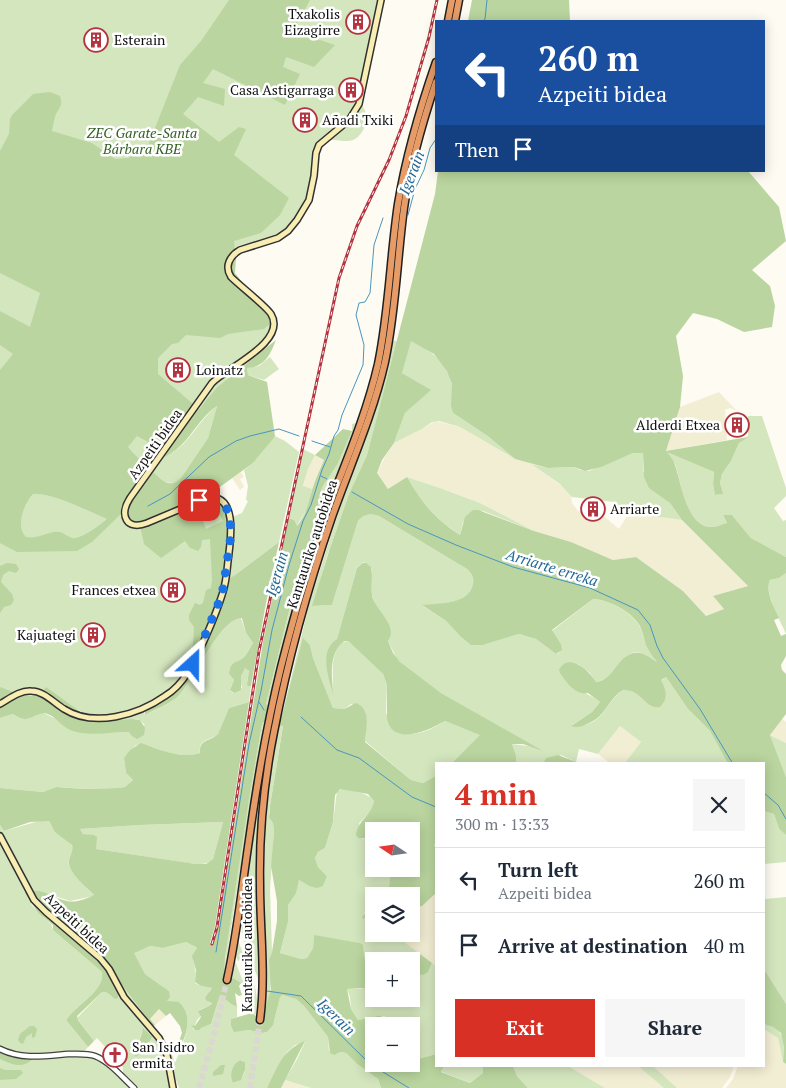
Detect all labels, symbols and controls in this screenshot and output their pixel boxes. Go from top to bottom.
place label: Txakolis Eizagirre [284,4,340,39]
building icon: Txakolis Eizagirre [345,9,371,35]
building icon: Esterain [83,27,109,53]
place label: Esterain [114,30,166,49]
text: 260 m [538,35,639,81]
icon: left [455,40,520,105]
building icon: Casa Astigarraga [338,77,364,103]
text: Azpeiti bidea [538,79,667,108]
place label: Casa Astigarraga [230,80,334,99]
building icon: Añadi Txiki [292,107,318,133]
place label: Añadi Txiki [322,110,394,129]
park label: ZEC Garate-Santa Bárbara KBE [87,123,197,158]
icon: arrive [509,135,537,163]
text: Then [455,137,499,162]
water label: Igerain [393,148,429,198]
building icon: Loinatz [165,357,191,383]
place label: Loinatz [196,360,243,379]
street label: Azpeiti bidea [123,405,186,483]
building icon: Alderdi Etxea [724,412,750,438]
place label: Alderdi Etxea [636,415,720,434]
street label: Kantauriko autobidea [282,477,341,611]
pin [178,479,220,521]
icon: arrive [185,486,213,514]
building icon: Arriarte [580,496,606,522]
place label: Arriarte [610,499,659,518]
water label: Arriarte erreka [503,543,601,591]
water label: Igerain [260,549,292,599]
building icon: Frances etxea [160,577,186,603]
place label: Frances etxea [71,580,156,599]
building icon: Kajuategi [80,622,106,648]
place label: Kajuategi [17,625,76,644]
position arrow [166,637,218,689]
text: 4 min [455,774,537,814]
button: close [693,779,745,831]
text: 300 m · 13:33 [455,813,549,835]
north arrow [365,822,420,878]
map controls [365,822,420,1072]
text: Turn left [498,857,579,882]
icon: left [455,866,483,894]
text: 260 m [694,868,745,893]
street label: Kantauriko autobidea [237,878,256,1012]
text: Azpeiti bidea [498,882,592,904]
button: layers [365,887,420,942]
street label: Azpeiti bidea [41,888,114,958]
icon: arrive [455,931,483,959]
text: Arrive at destination [498,933,687,958]
text: 40 m [704,933,745,958]
button: + [365,952,420,1007]
water label: Igerain [313,993,360,1039]
button: Exit [455,999,595,1057]
button: Share [605,999,745,1057]
button: − [365,1017,420,1072]
place label: San Isidro ermita [132,1037,195,1072]
church icon: San Isidro ermita [102,1042,128,1068]

